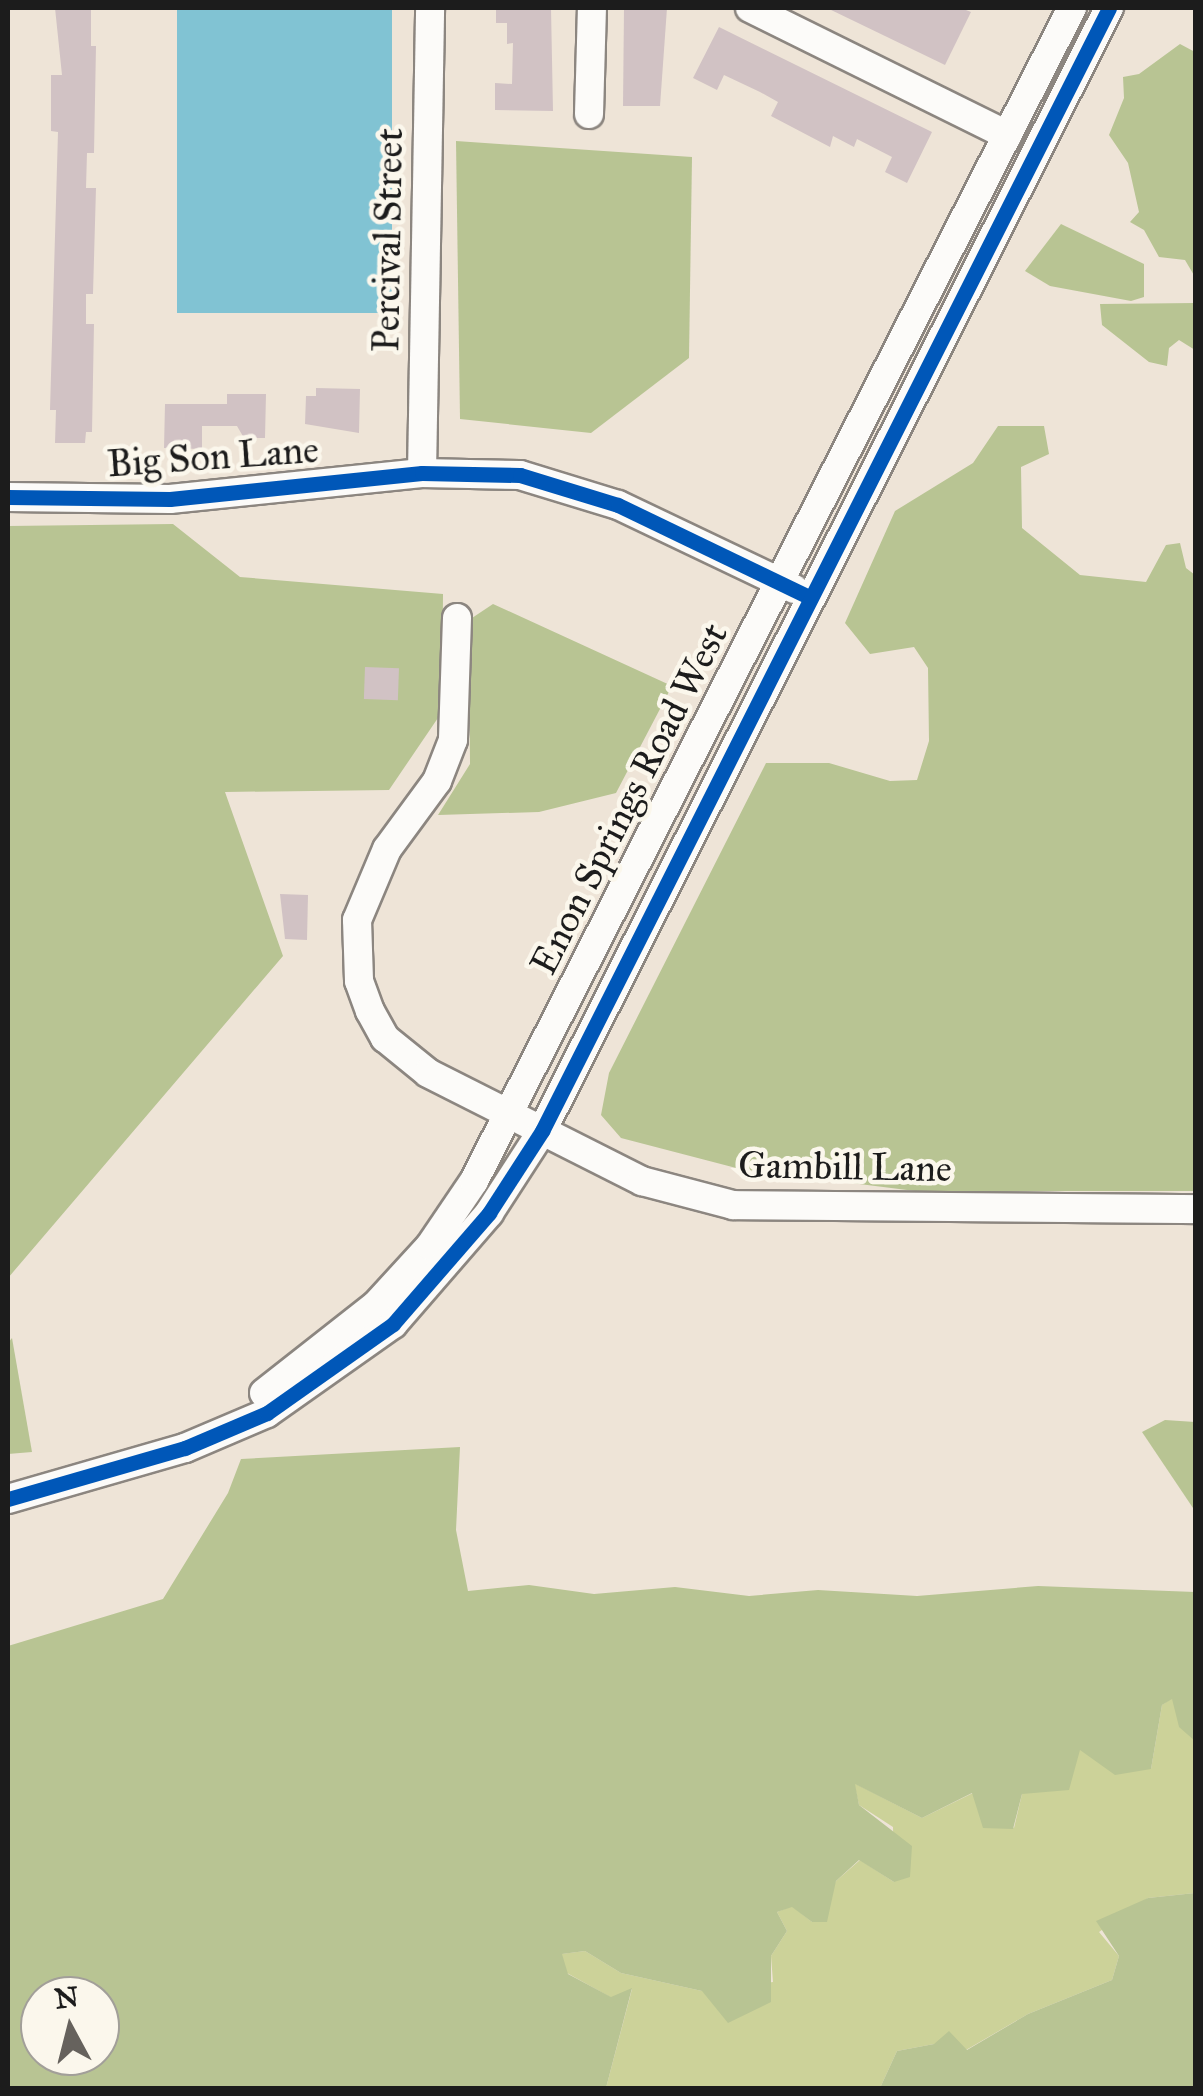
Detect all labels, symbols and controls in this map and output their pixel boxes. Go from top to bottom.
street label: Percival Street [363,128,413,352]
street label: Big Son Lane [106,427,320,487]
street label: Enon Springs Road West [520,616,738,982]
street label: Gambill Lane [738,1142,952,1192]
north arrow [20,1976,120,2076]
text: N [53,1979,80,2017]

